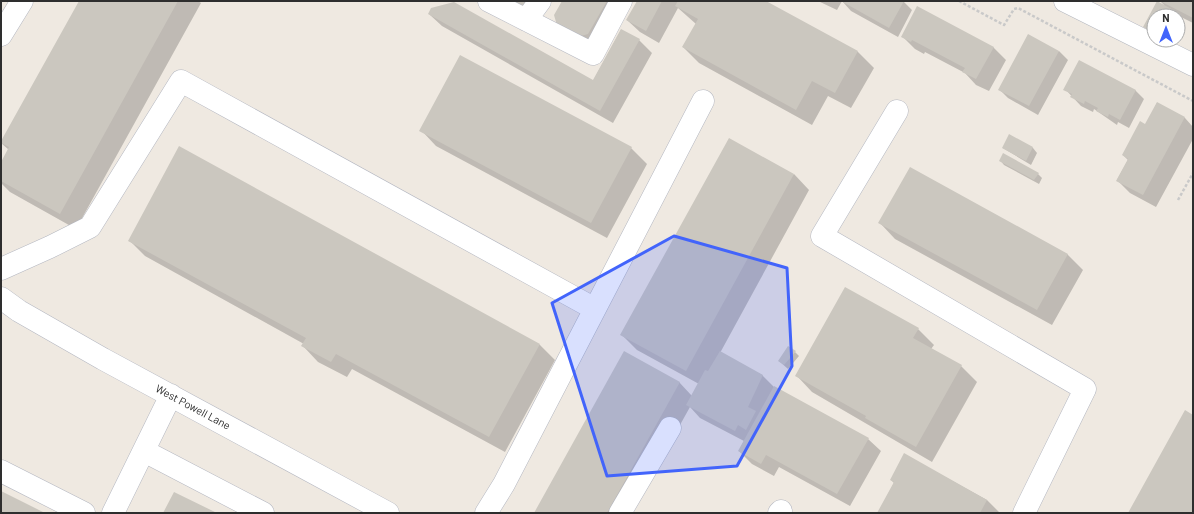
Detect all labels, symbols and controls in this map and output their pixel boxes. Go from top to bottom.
north arrow [1146,8,1186,48]
text: N [1162,11,1170,24]
street label: West Powell Lane [154,381,233,432]

